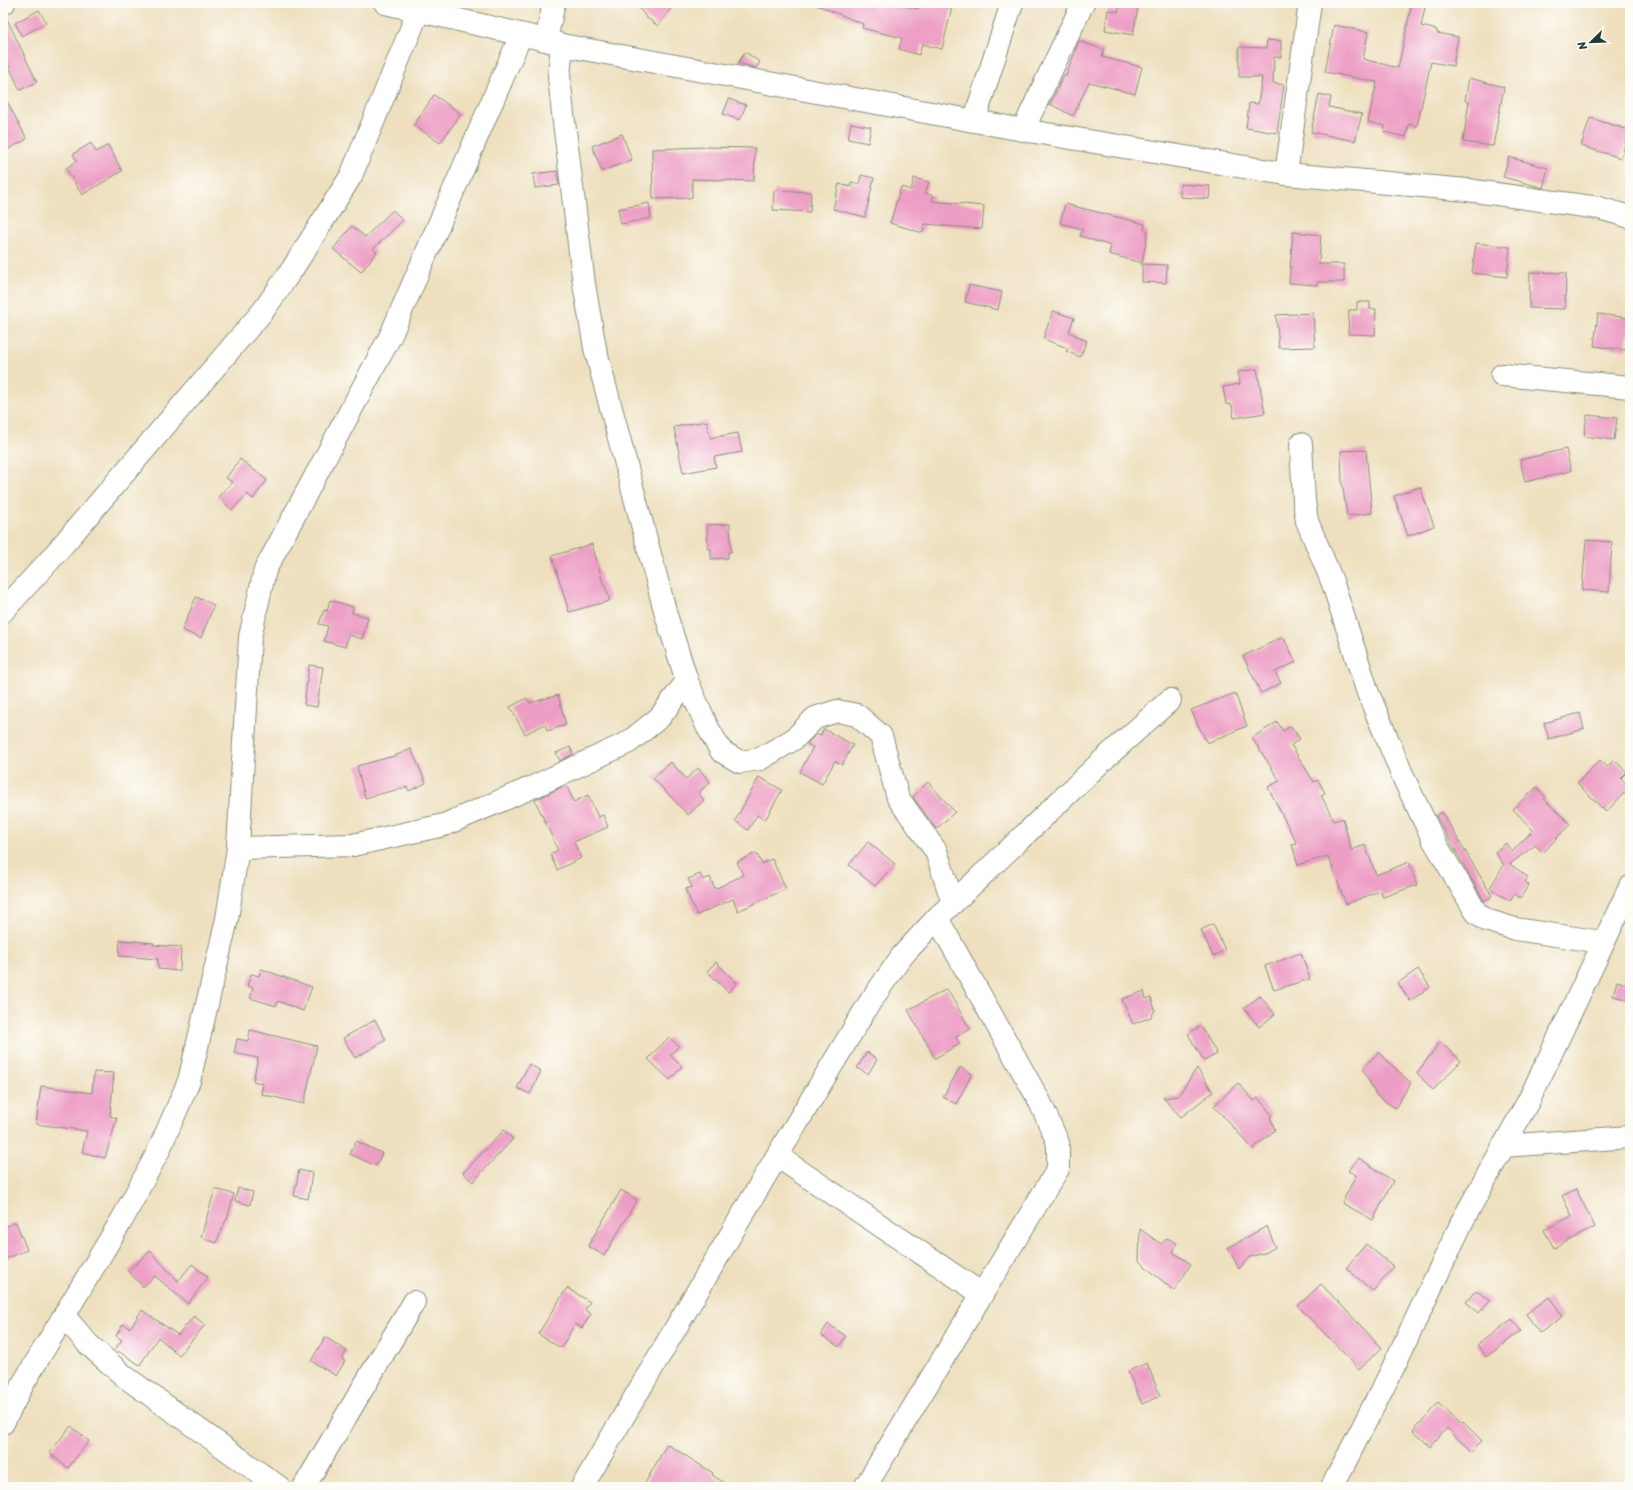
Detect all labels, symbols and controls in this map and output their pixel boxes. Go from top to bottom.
north arrow [1571,22,1611,62]
text: N [1572,38,1593,54]

